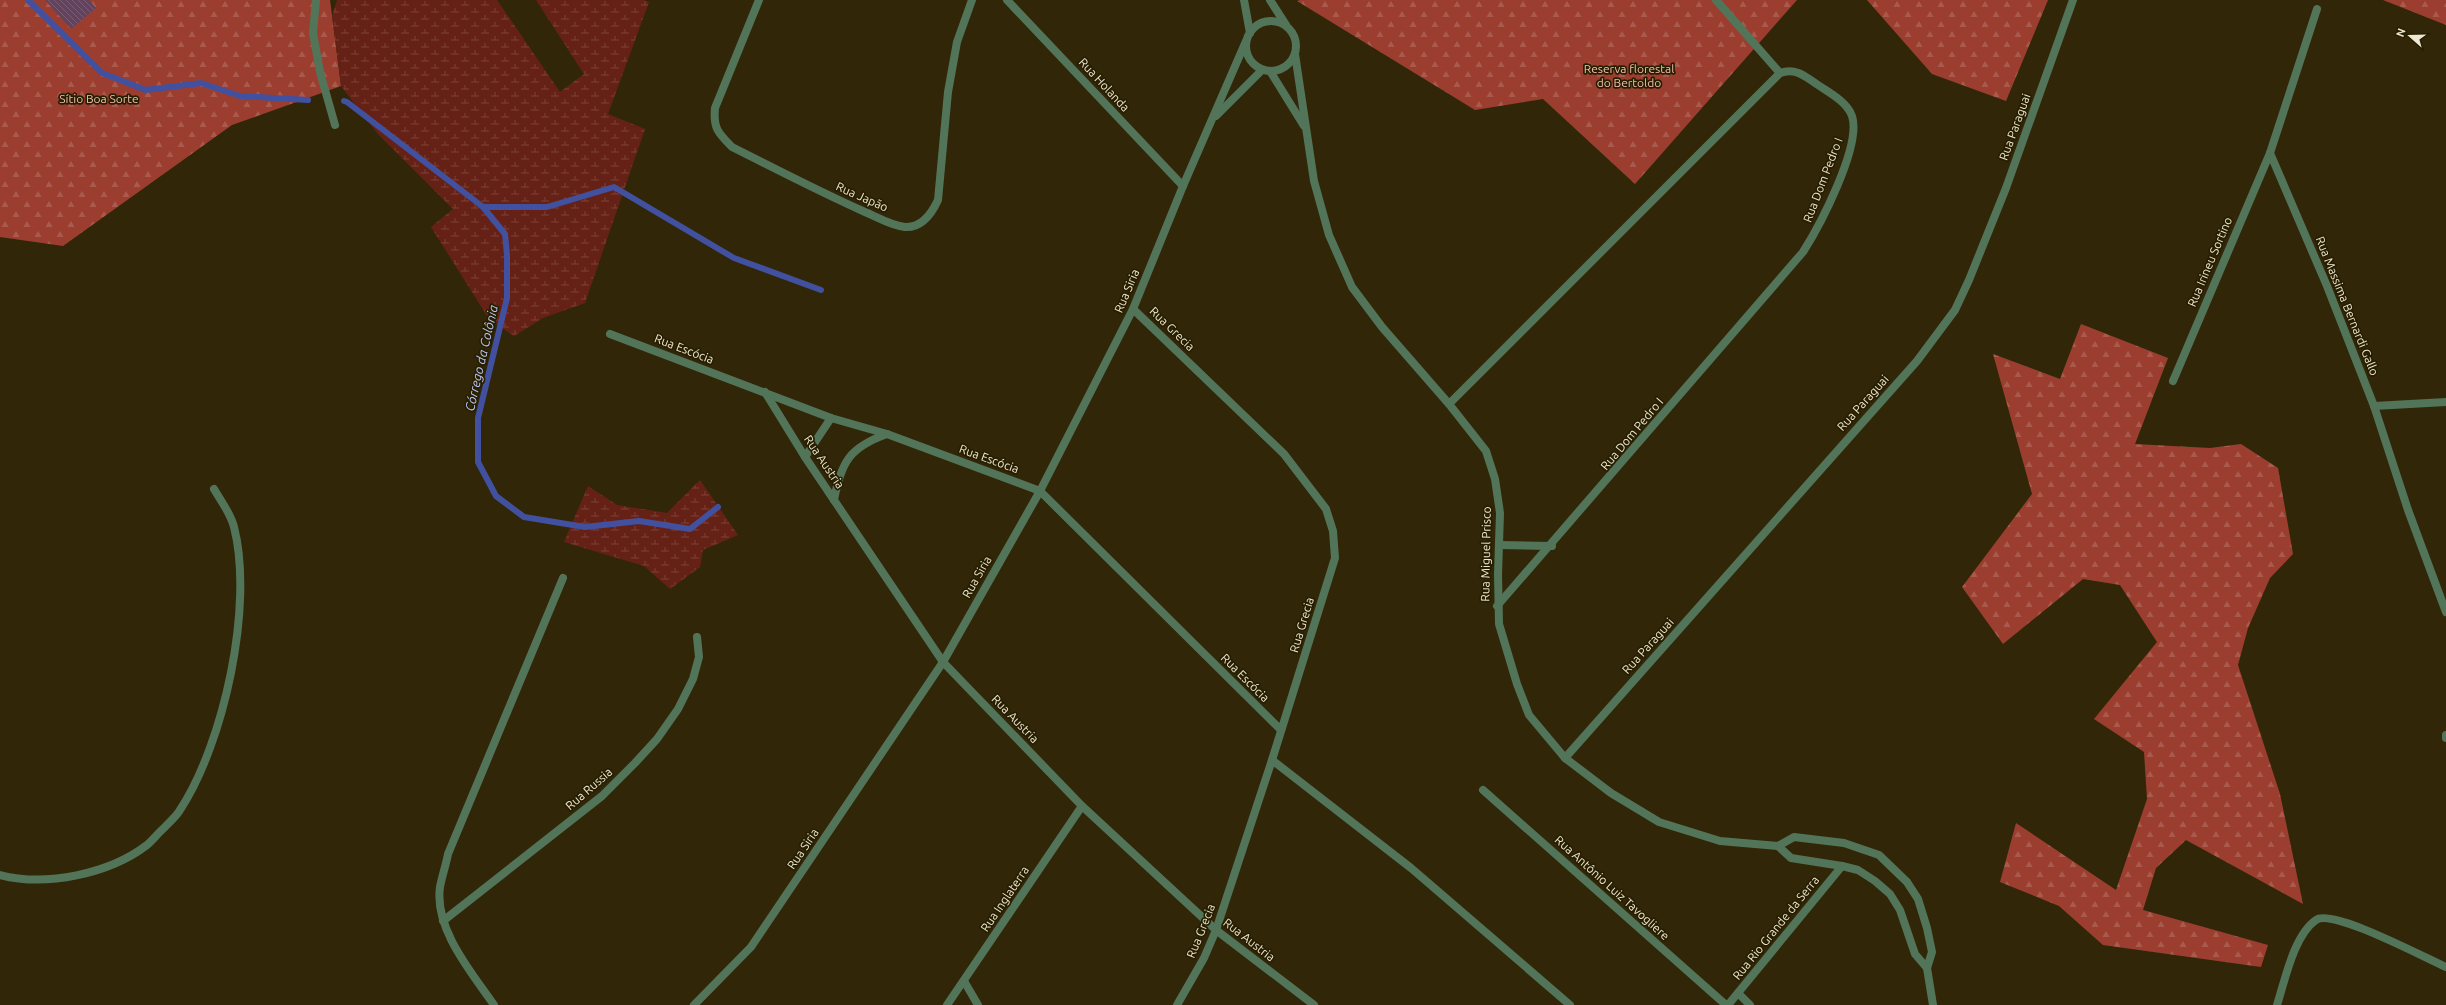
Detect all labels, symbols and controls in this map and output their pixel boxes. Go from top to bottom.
north arrow [2390,16,2430,56]
text: N [2394,27,2408,38]
street label: Rua Holanda [1076,55,1132,114]
park label: Reserva florestal do Bertoldo [1584,62,1674,89]
park label: Sítio Boa Sorte [59,92,139,105]
street label: Rua Paraguai [1996,92,2033,162]
street label: Rua Dom Pedro I [1800,136,1845,224]
street label: Rua Japão [834,179,890,214]
street label: Rua Irineu Sortino [2185,215,2234,309]
street label: Rua Massima Bernardi Gallo [2314,234,2381,377]
street label: Rua Siria [1112,267,1142,315]
water label: Córrego da Colônia [462,304,500,412]
street label: Rua Grecia [1147,304,1197,353]
street label: Rua Escócia [653,331,716,366]
street label: Rua Paraguai [1834,372,1891,433]
street label: Rua Dom Pedro I [1598,395,1665,472]
street label: Rua Austria [802,433,847,491]
street label: Rua Escócia [958,442,1021,475]
street label: Rua Miguel Prisco [1478,506,1493,602]
street label: Rua Siria [959,554,994,600]
street label: Rua Grecia [1287,596,1316,654]
street label: Rua Paraguai [1619,615,1676,676]
street label: Rua Escócia [1219,651,1272,704]
street label: Rua Austria [989,692,1041,745]
street label: Rua Russia [563,765,614,812]
street label: Rua Siria [784,826,821,871]
street label: Rua Antônio Luiz Tavogliere [1553,833,1672,942]
street label: Rua Inglaterra [978,864,1031,934]
street label: Rua Rio Grande da Serra [1730,873,1821,982]
street label: Rua Grecia [1184,902,1217,960]
street label: Rua Austria [1221,916,1278,964]

